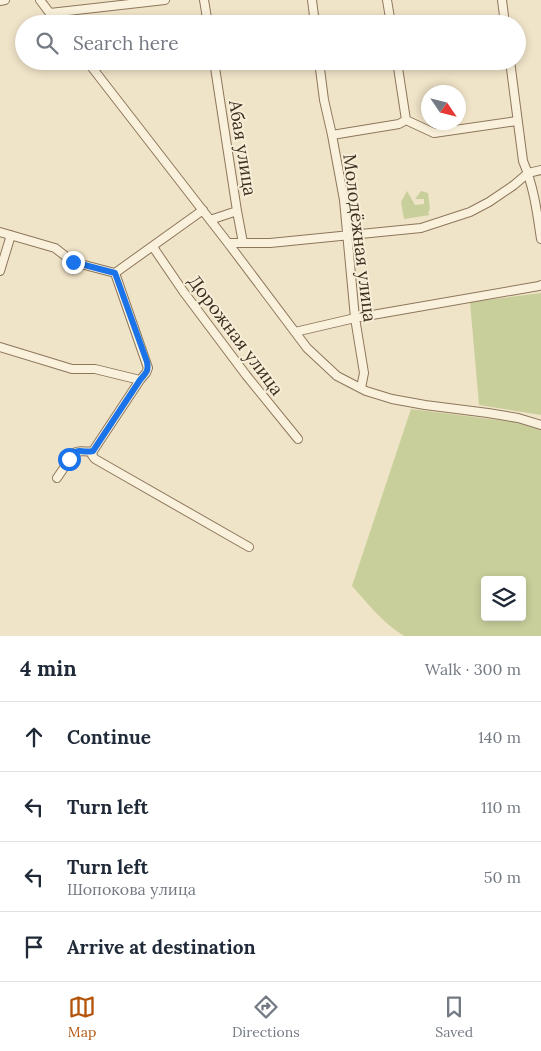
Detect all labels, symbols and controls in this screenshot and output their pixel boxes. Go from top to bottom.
search box [15,15,526,70]
icon: search [33,29,61,57]
text: Search here [73,31,179,55]
north arrow [421,85,466,130]
street label: Абая улица [224,97,262,198]
street label: Молодёжная улица [338,153,382,323]
route end [62,251,85,274]
street label: Дорожная улица [183,270,289,400]
route start [58,448,81,471]
map controls [481,576,526,621]
button: layers [481,576,526,621]
text: 4 min [20,655,77,682]
text: Walk · 300 m [425,659,521,679]
icon: ahead [20,723,48,751]
text: Continue [67,725,151,749]
text: 140 m [478,727,521,747]
icon: left [20,793,48,821]
text: Turn left [67,795,148,819]
text: 110 m [481,797,521,817]
text: Turn left [67,855,148,879]
icon: left [20,863,48,891]
text: 50 m [484,867,521,887]
text: Шопокова улица [67,879,196,899]
icon: arrive [20,933,48,961]
text: Arrive at destination [67,935,256,959]
tab: Map [68,993,96,1041]
tab: Directions [232,993,300,1041]
tab: Saved [435,993,473,1041]

